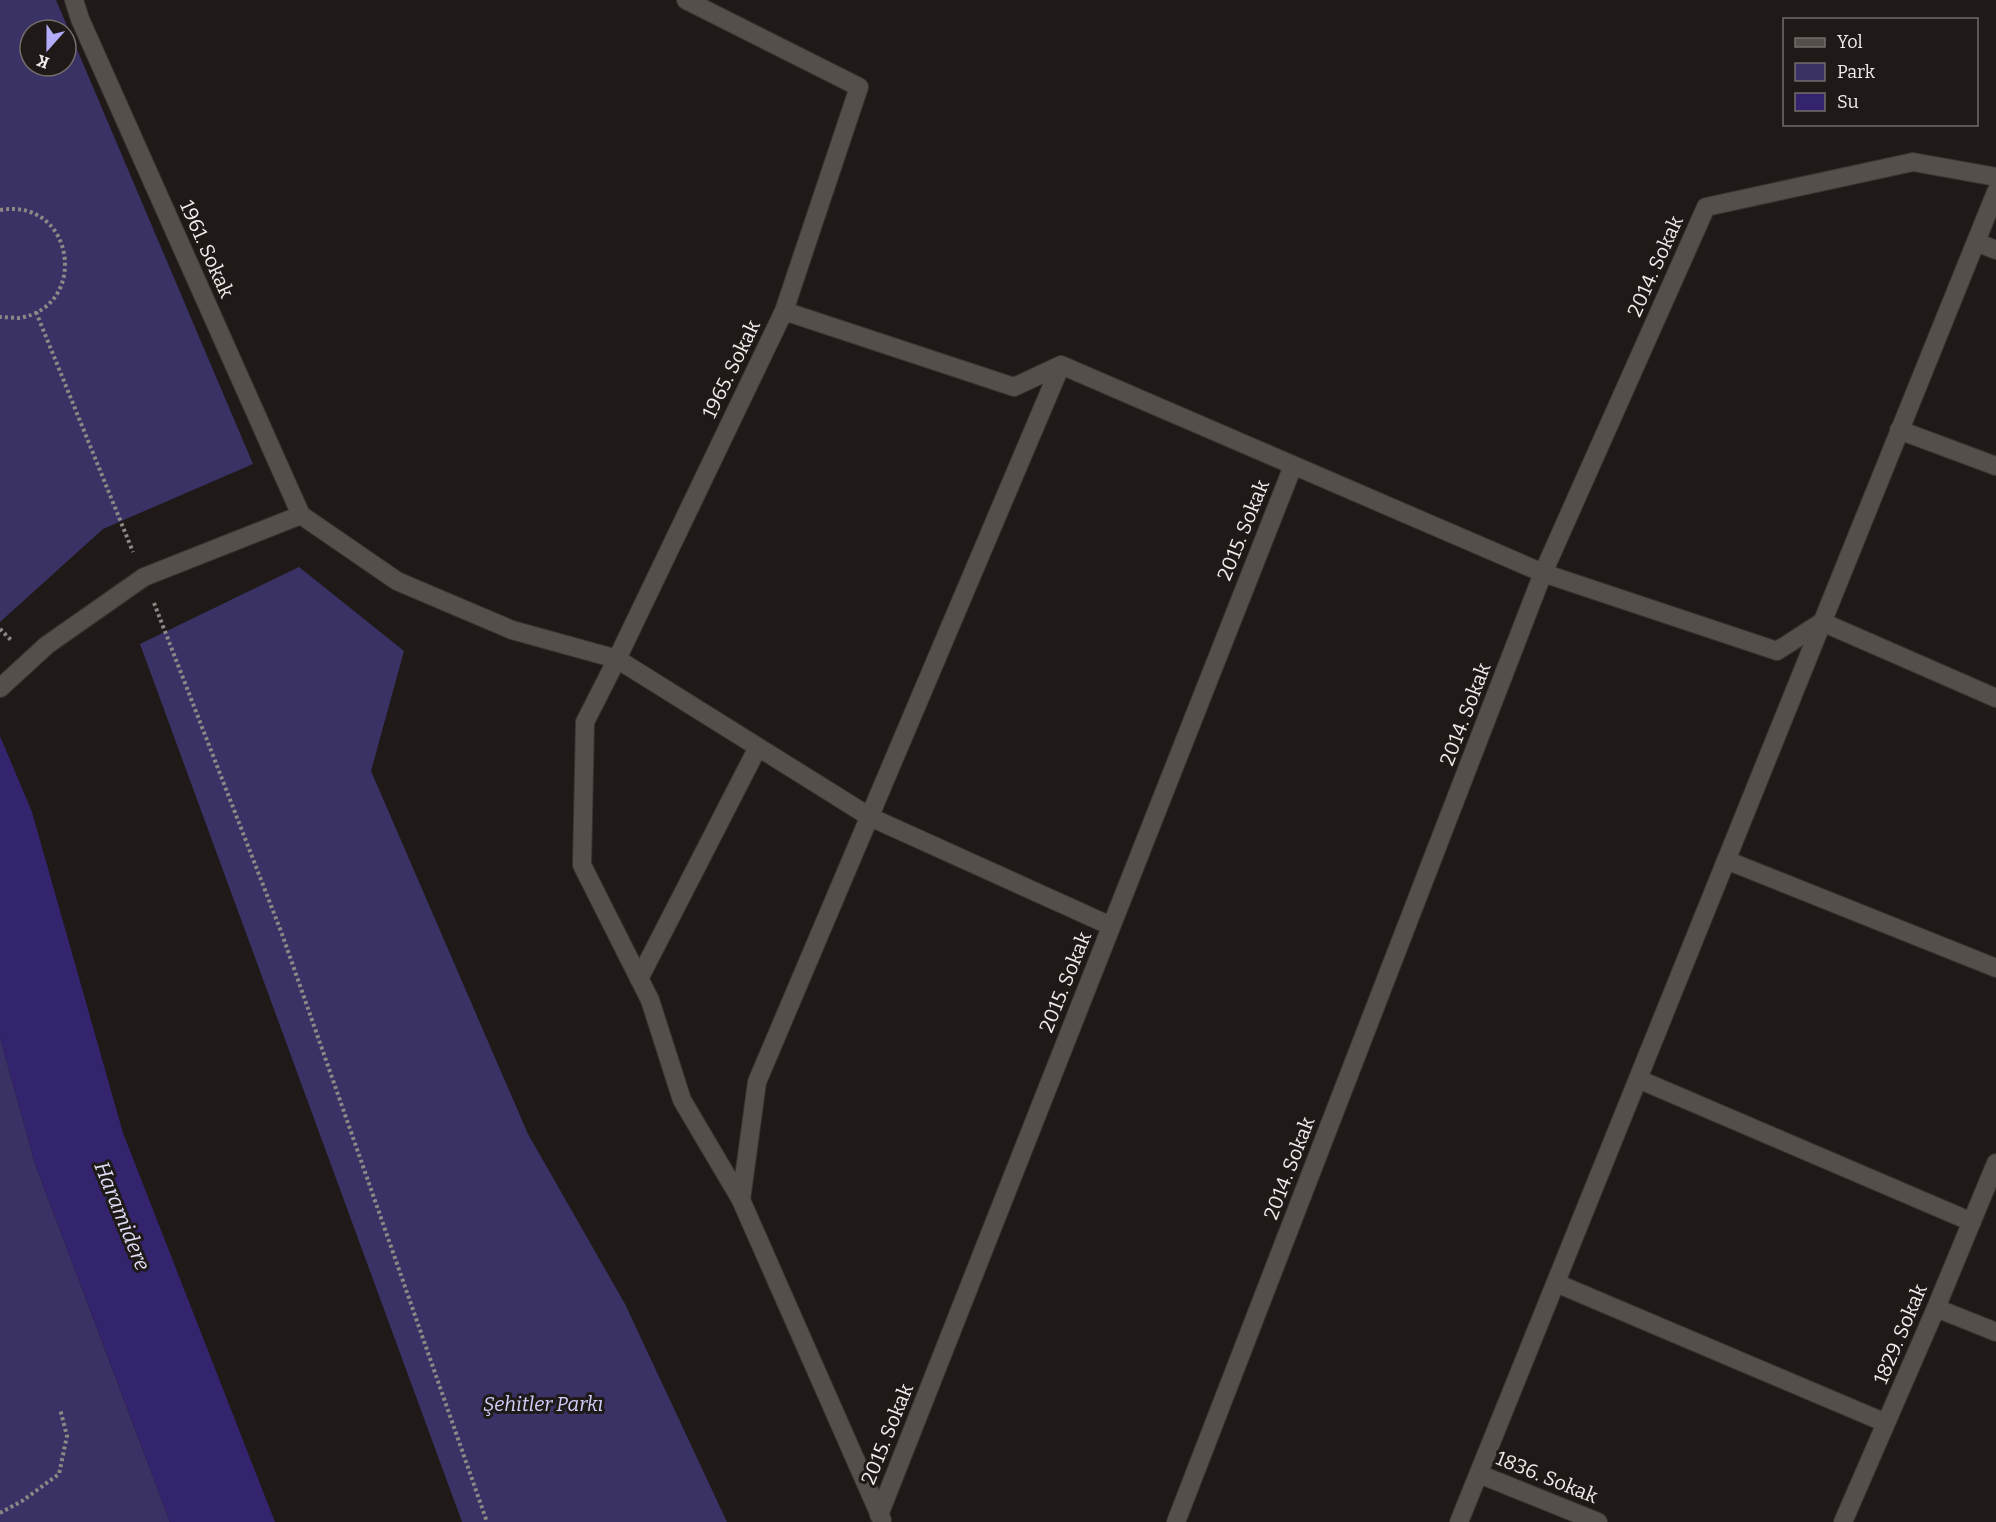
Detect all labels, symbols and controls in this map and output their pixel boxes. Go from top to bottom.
north arrow [18,18,78,78]
legend [1783,18,1978,126]
text: Yol [1837,31,1863,53]
text: K [34,50,52,72]
text: Park [1837,61,1876,83]
text: Su [1837,91,1859,113]
street label: 1961. Sokak [175,197,239,302]
street label: 2014. Sokak [1622,211,1688,320]
street label: 1965. Sokak [697,316,765,422]
street label: 2015. Sokak [1212,476,1274,584]
street label: 2014. Sokak [1434,659,1496,769]
street label: 2015. Sokak [1034,928,1096,1036]
street label: 2014. Sokak [1258,1113,1320,1223]
water label: Haramidere [88,1158,156,1275]
street label: 1829. Sokak [1868,1280,1932,1388]
street label: 2015. Sokak [856,1380,918,1488]
park label: Şehitler Parkı [483,1392,603,1416]
street label: 1836. Sokak [1493,1446,1602,1508]

